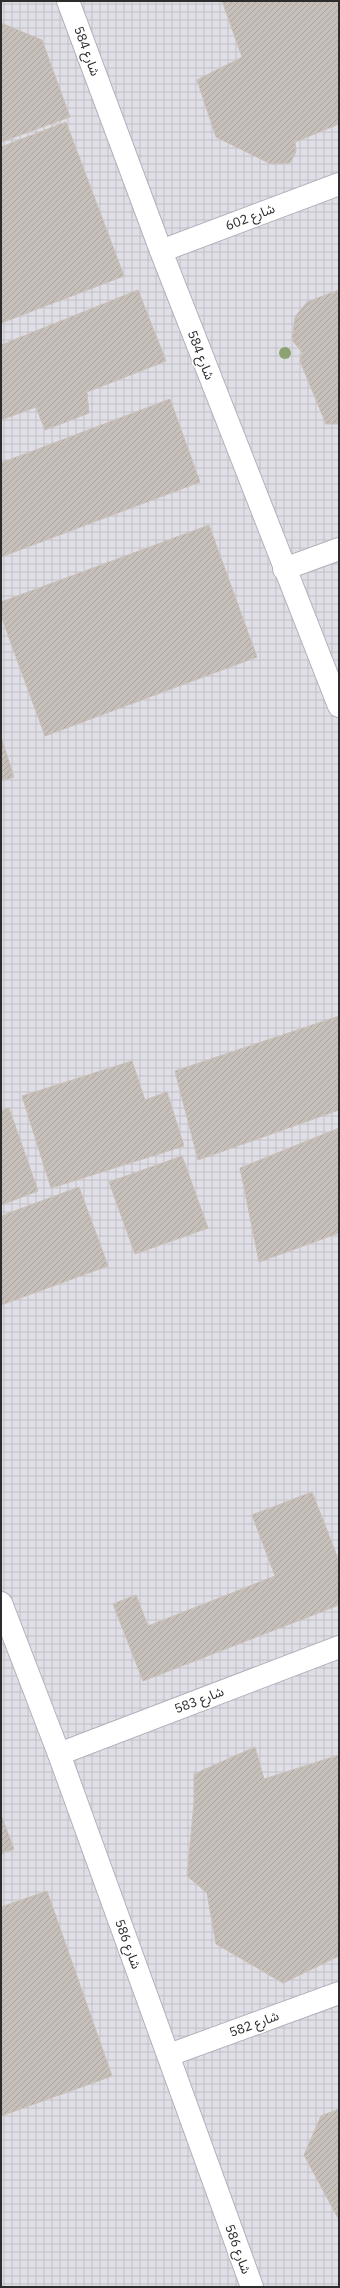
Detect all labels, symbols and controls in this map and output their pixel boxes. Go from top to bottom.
street label: شارع 584 [68,24,104,79]
street label: شارع 602 [223,200,278,236]
street label: شارع 584 [182,328,218,383]
street label: شارع 583 [172,1683,227,1719]
street label: شارع 586 [109,1917,145,1972]
street label: شارع 582 [227,2007,282,2043]
street label: شارع 586 [219,2222,255,2277]

